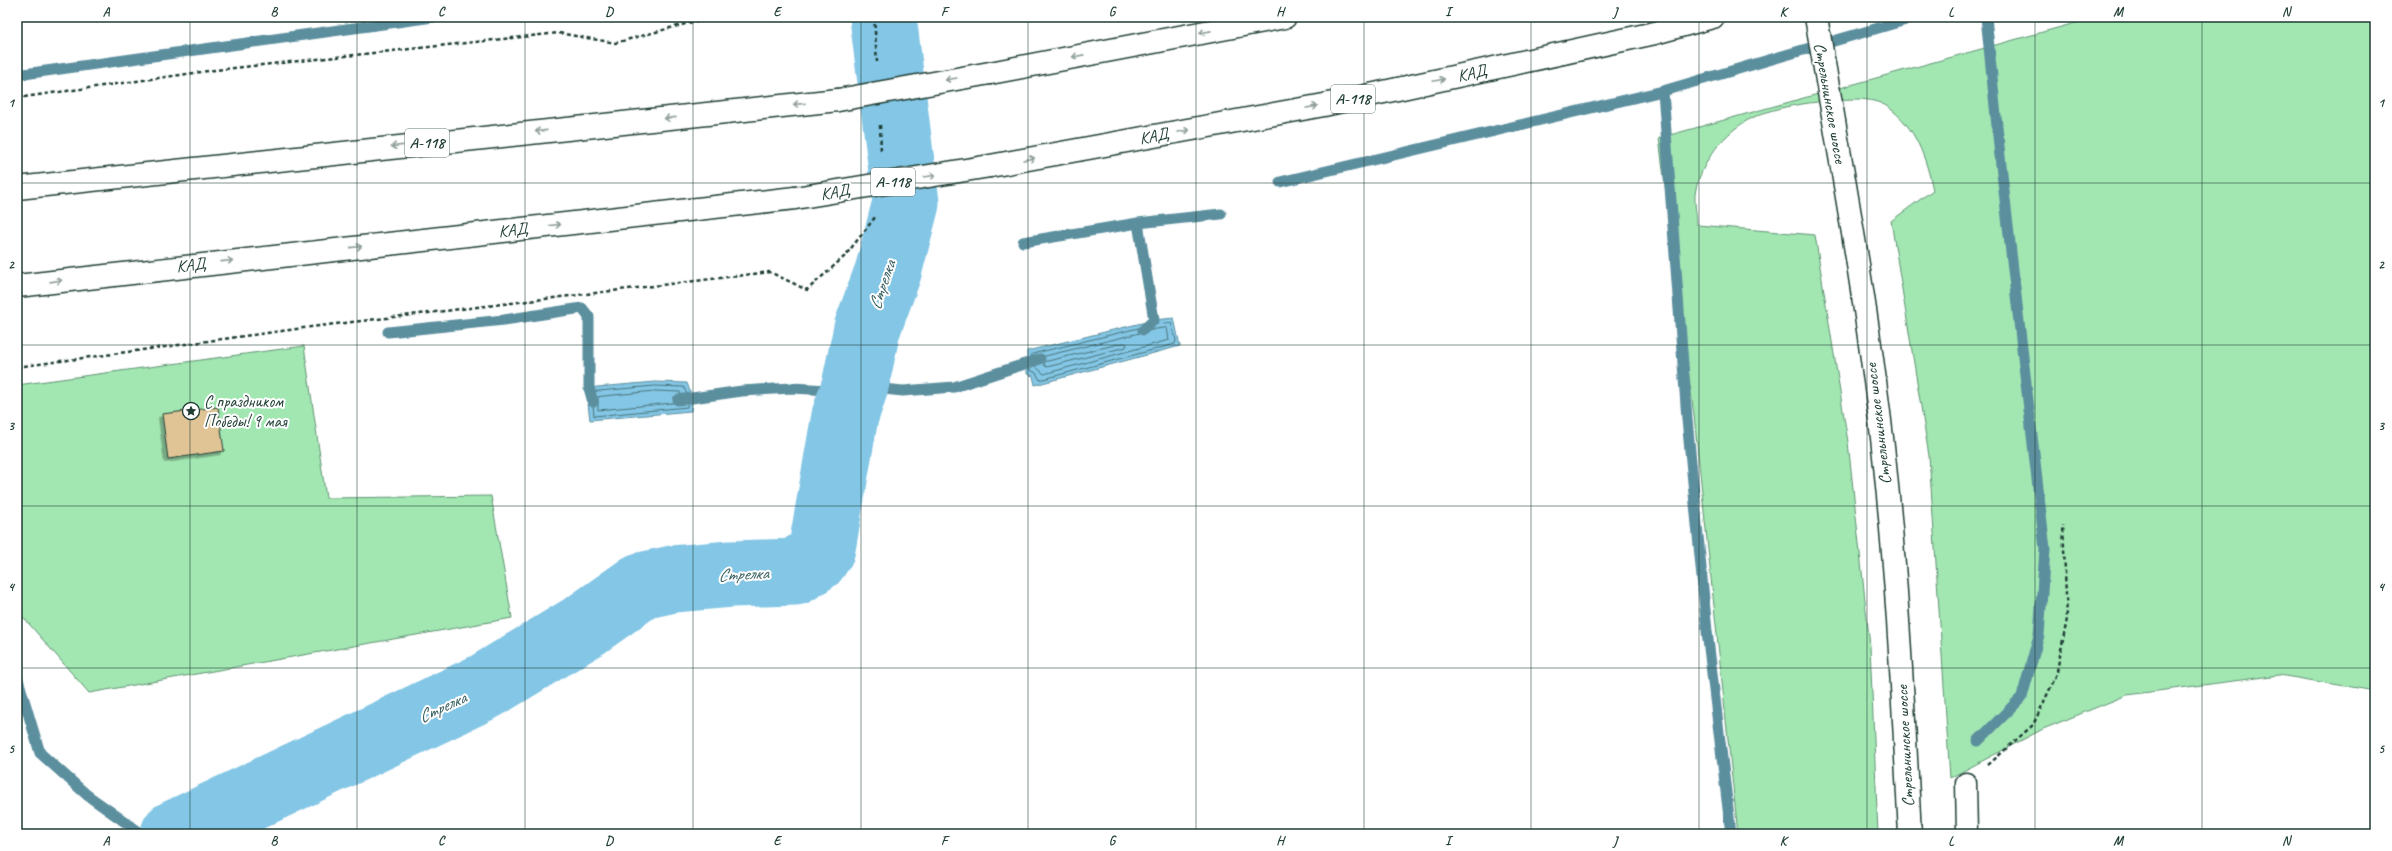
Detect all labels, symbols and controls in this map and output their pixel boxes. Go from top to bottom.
text: A [103,4,111,20]
text: B [271,4,279,20]
text: C [438,4,446,20]
text: D [605,4,614,20]
text: E [774,4,783,20]
text: F [941,4,950,20]
text: G [1109,4,1117,20]
text: H [1276,4,1286,20]
text: I [1445,4,1454,20]
text: J [1612,4,1619,20]
text: K [1780,4,1790,20]
text: L [1948,4,1955,20]
text: M [2113,4,2124,20]
text: N [2282,4,2293,20]
one-way arrow [1199,28,1212,36]
street label: Стрельнинское шоссе [1809,41,1851,166]
one-way arrow [1071,52,1084,60]
street label: КАД [1455,59,1490,86]
one-way arrow [1432,75,1445,83]
one-way arrow [945,76,958,84]
road number: А-118 [1331,85,1375,113]
text: 1 [8,95,16,111]
text: 1 [2378,95,2386,111]
one-way arrow [793,100,806,108]
one-way arrow [1305,103,1318,111]
one-way arrow [664,114,677,121]
street label: КАД [1138,123,1172,149]
one-way arrow [1177,126,1190,134]
one-way arrow [534,128,547,135]
road number: А-118 [405,129,449,157]
one-way arrow [391,143,404,150]
one-way arrow [1022,155,1035,163]
road number: А-118 [871,168,915,196]
one-way arrow [923,172,936,180]
street label: КАД [819,179,853,205]
street label: КАД [497,218,530,242]
one-way arrow [548,221,561,229]
one-way arrow [349,243,362,251]
street label: КАД [175,253,208,277]
water label: Стрелка [863,256,901,312]
text: 2 [8,257,15,273]
text: 2 [2378,257,2385,273]
one-way arrow [220,258,233,265]
one-way arrow [49,277,62,285]
street label: Стрельнинское шоссе [1860,361,1896,486]
place label: С праздником Победы! 9 мая [204,391,288,432]
place icon: С праздником Победы! 9 мая [181,401,201,421]
text: 3 [8,418,15,434]
text: 3 [2378,418,2385,434]
water label: Стрелка [717,562,770,586]
text: 4 [8,579,16,595]
text: 4 [2378,579,2386,595]
street label: Стрельнинское шоссе [1891,683,1919,807]
water label: Стрелка [415,686,471,728]
text: 5 [8,741,15,757]
text: 5 [2378,741,2385,757]
text: A [103,833,111,849]
text: B [271,833,279,849]
text: C [438,833,446,849]
text: D [605,833,614,849]
text: E [774,833,783,849]
text: F [941,833,950,849]
text: G [1109,833,1117,849]
text: H [1276,833,1286,849]
text: I [1445,833,1454,849]
text: J [1612,833,1619,849]
text: K [1780,833,1790,849]
text: L [1948,833,1955,849]
text: M [2113,833,2124,849]
text: N [2282,833,2293,849]

